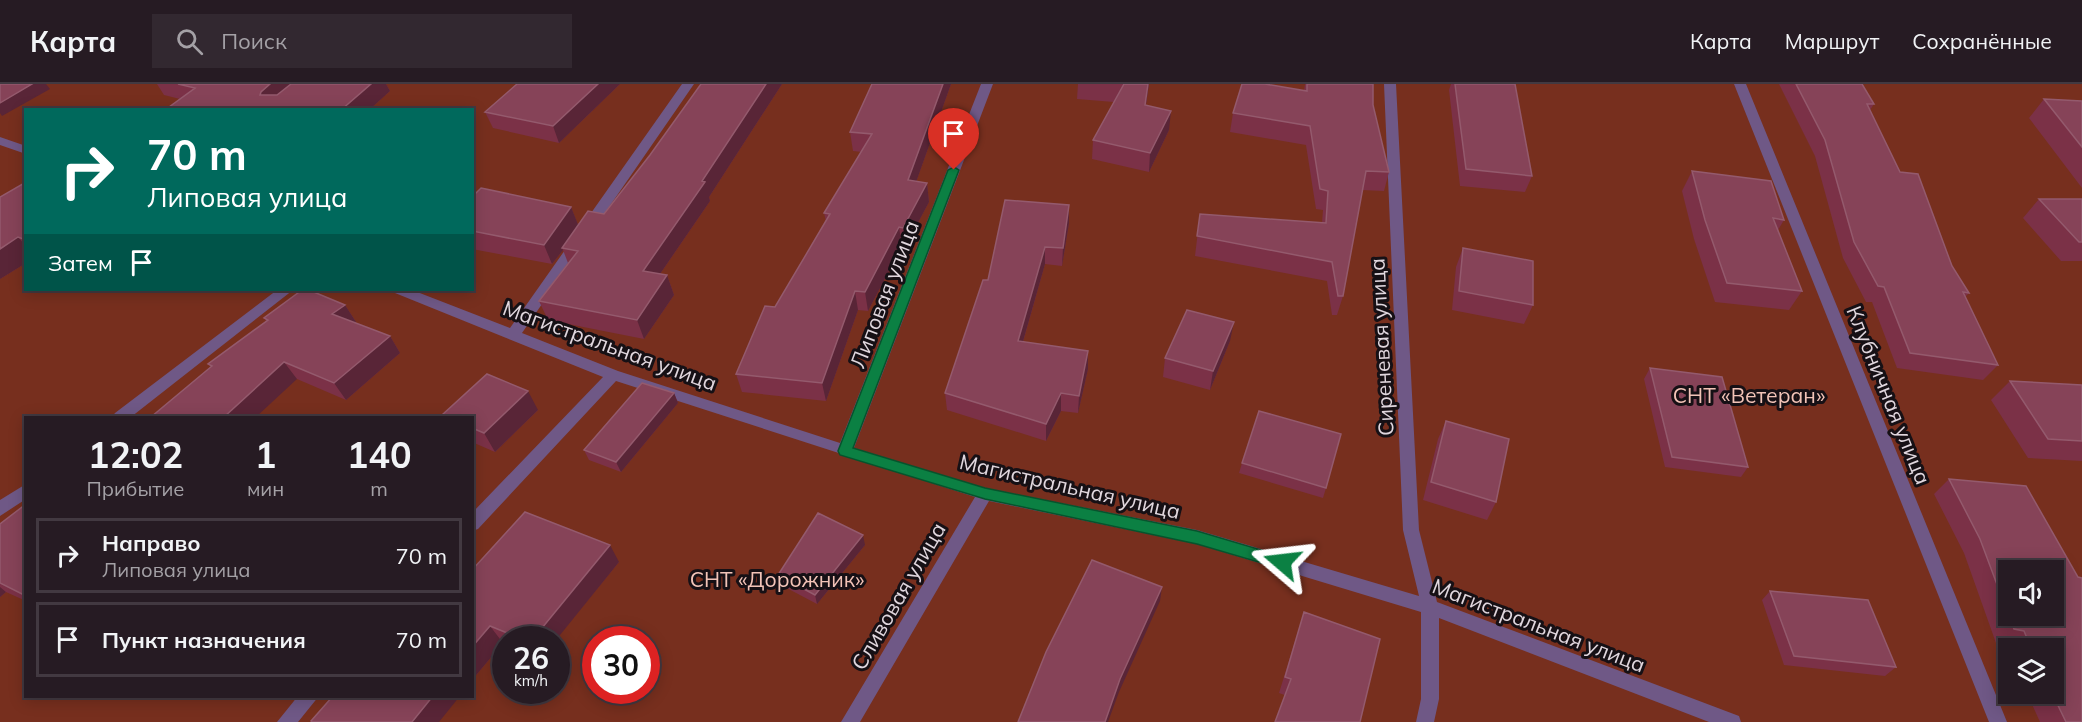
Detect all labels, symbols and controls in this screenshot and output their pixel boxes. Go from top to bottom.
search box [152,14,572,68]
text: Карта [30,24,116,59]
icon: search [173,25,206,58]
text: Поиск [221,27,287,55]
text: Карта [1690,28,1752,54]
text: Маршрут [1785,28,1879,54]
text: Сохранённые [1912,28,2052,54]
pin [928,108,979,170]
icon: arrive [937,117,970,150]
text: 70 m [147,128,247,181]
icon: right [48,132,126,210]
text: Липовая улица [147,180,347,214]
street label: Липовая улица [844,217,924,371]
icon: arrive [125,246,158,279]
text: Затем [48,249,113,277]
street label: Сиреневая улица [1363,257,1399,437]
street label: Магистральная улица [499,294,721,396]
street label: Клубничная улица [1841,302,1937,488]
park label: СНТ «Ветеран» [1673,382,1825,408]
text: 12:02 [88,432,183,477]
text: 1 [255,432,276,477]
text: 140 [347,432,412,477]
street label: Магистральная улица [957,448,1183,524]
text: Прибытие [86,476,184,501]
text: мин [247,476,284,501]
text: m [370,476,388,501]
street label: Сливовая улица [845,518,951,674]
text: Направо [102,529,200,557]
position arrow [1250,530,1314,594]
icon: right [51,539,84,572]
text: 70 m [396,542,447,570]
text: Липовая улица [102,557,251,582]
map controls [1998,560,2064,704]
button: sound [1998,560,2064,626]
park label: СНТ «Дорожник» [690,566,864,592]
street label: Магистральная улица [1429,572,1649,678]
icon: arrive [51,623,84,656]
text: Пункт назначения [102,626,306,654]
text: 70 m [396,626,447,654]
speed limit sign: 30 [582,626,660,704]
button: layers [1998,638,2064,704]
text: 26 [513,639,549,677]
text: km/h [514,671,548,690]

